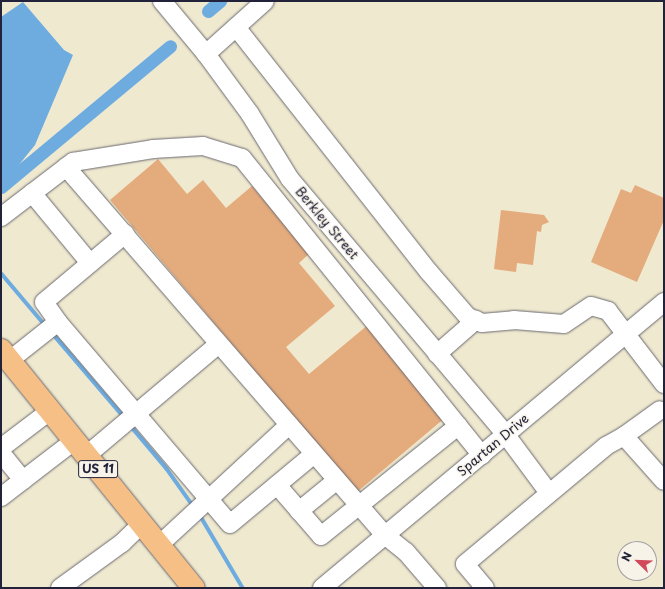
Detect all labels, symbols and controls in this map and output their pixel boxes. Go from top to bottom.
street label: Berkley Street [292,183,362,263]
street label: Spartan Drive [454,410,532,480]
road number: US 11 [78,459,118,479]
north arrow [617,541,657,581]
text: N [617,549,636,564]

